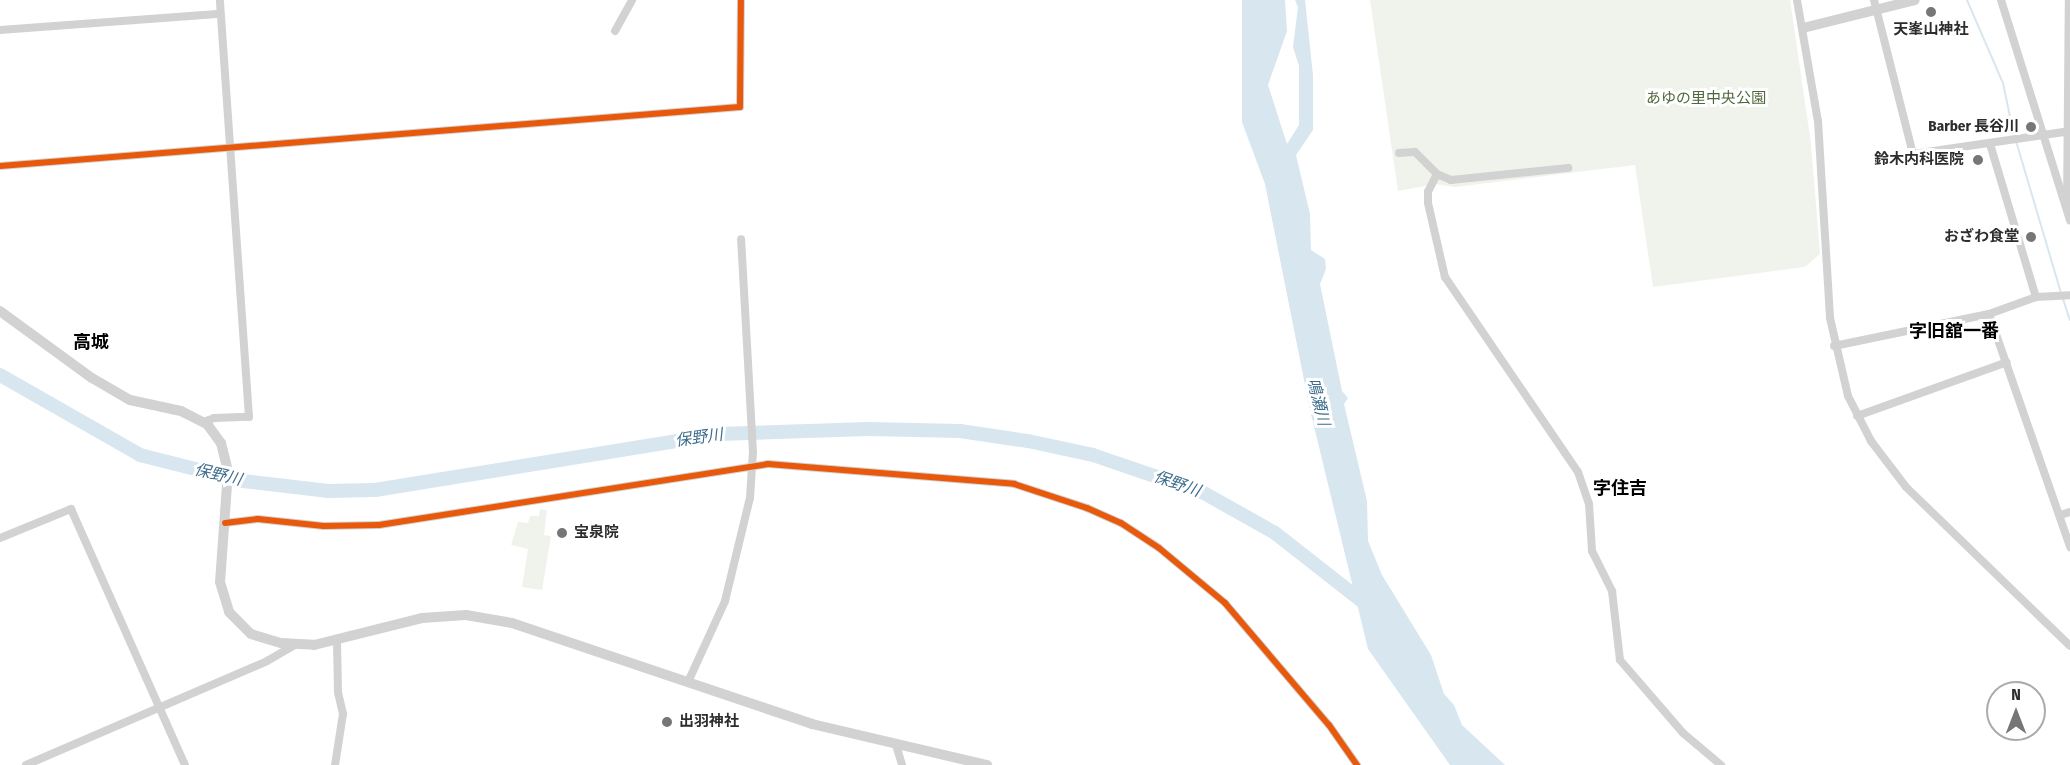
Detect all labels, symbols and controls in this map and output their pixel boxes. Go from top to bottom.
marker: 天峯山神社 [1924,5,1938,19]
place label: 天峯山神社 [1894,21,1968,39]
park label: あゆの里中央公園 [1646,90,1766,108]
place label: Barber 長谷川 [1928,118,2019,136]
marker: Barber 長谷川 [2024,120,2038,134]
place label: 鈴木内科医院 [1874,151,1964,169]
marker: 鈴木内科医院 [1969,151,1987,169]
place label: おざわ食堂 [1944,228,2019,246]
marker: おざわ食堂 [2024,230,2038,244]
district label: 字旧舘一番 [1909,320,1999,342]
district label: 高城 [73,331,109,353]
water label: 鳴瀬川 [1303,376,1333,428]
water label: 保野川 [674,425,724,451]
water label: 保野川 [192,460,244,490]
water label: 保野川 [1151,467,1203,501]
district label: 字住吉 [1593,477,1647,499]
place label: 宝泉院 [574,524,619,542]
marker: 宝泉院 [555,526,569,540]
north arrow [1986,681,2046,741]
text: N [2011,685,2021,704]
place label: 出羽神社 [679,713,739,731]
marker: 出羽神社 [660,715,674,729]

